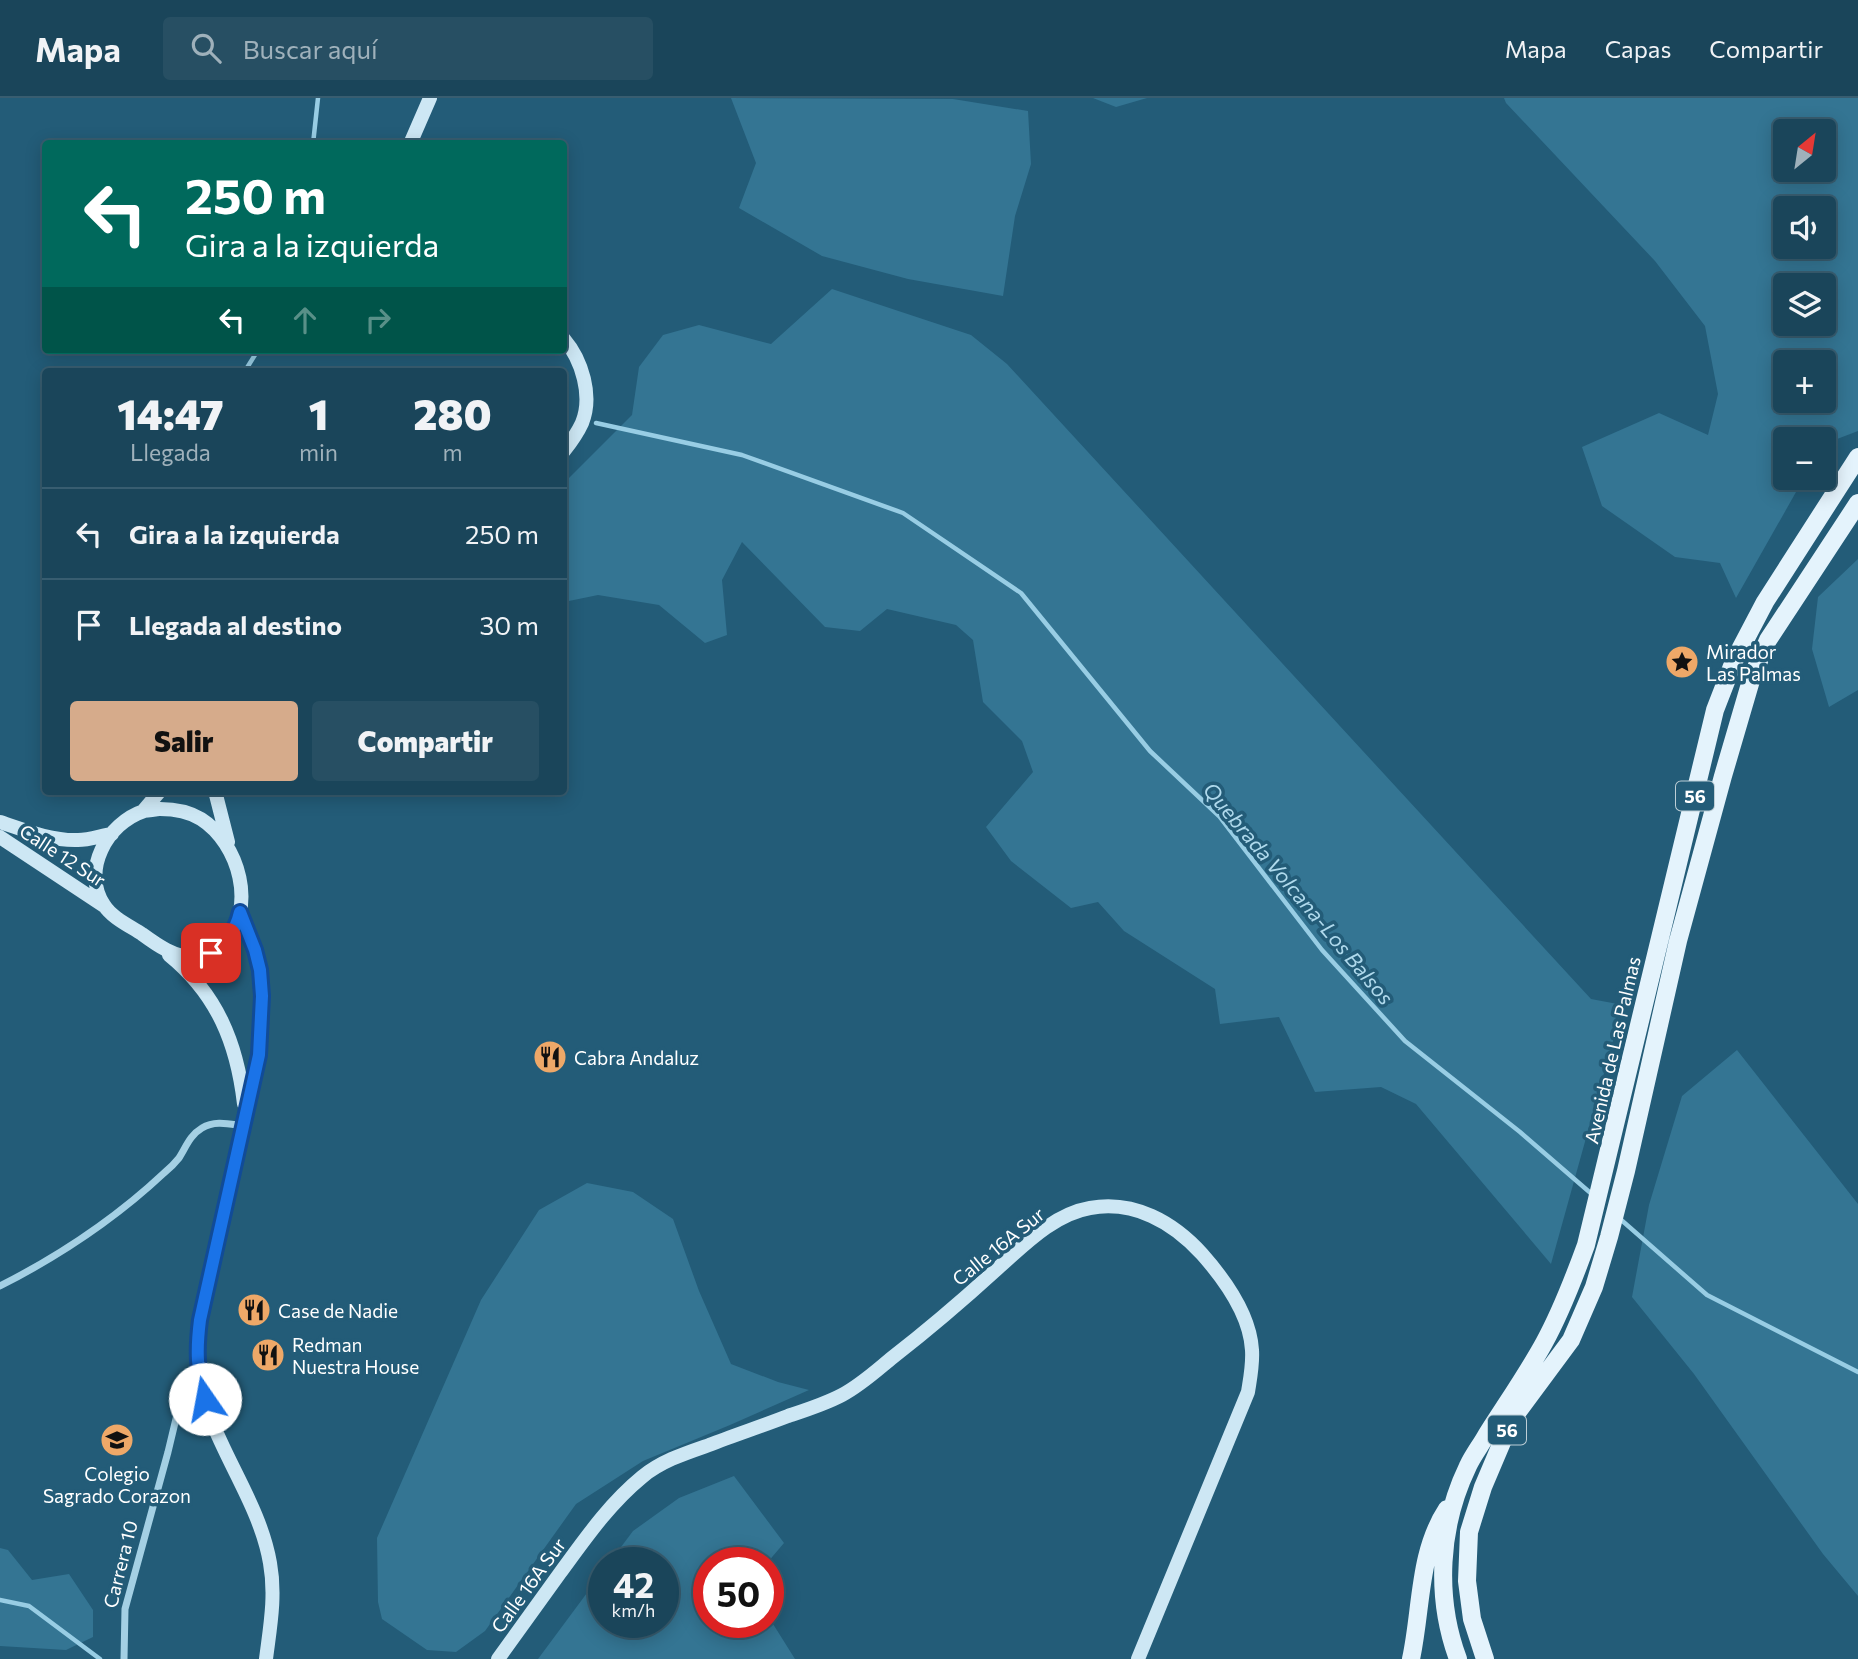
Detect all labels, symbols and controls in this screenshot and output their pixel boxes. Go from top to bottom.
search box [163,17,653,80]
text: Mapa [35,28,121,69]
icon: search [187,29,225,67]
text: Buscar aquí [243,33,378,64]
text: Mapa [1505,34,1567,63]
text: Capas [1605,34,1671,63]
text: Compartir [1709,34,1823,63]
north arrow [1773,119,1836,182]
map controls [1773,119,1836,490]
text: 250 m [185,164,326,224]
icon: left [70,168,161,259]
button: sound [1773,196,1836,259]
text: Gira a la izquierda [185,224,439,264]
button: layers [1773,273,1836,336]
icon: left [213,301,251,339]
icon: ahead [286,301,324,339]
icon: right [359,301,397,339]
button: + [1773,350,1836,413]
text: 14:47 [117,387,224,439]
text: 1 [309,387,328,439]
text: 280 [413,387,492,439]
button: − [1773,427,1836,490]
text: Llegada [130,438,211,466]
text: min [299,438,338,466]
text: m [442,438,463,466]
icon: left [70,515,108,553]
text: Gira a la izquierda [129,518,340,549]
text: 250 m [465,518,539,549]
icon: arrive [70,606,108,644]
text: Llegada al destino [129,609,342,640]
text: 30 m [480,609,539,640]
place label: Mirador Las Palmas [1706,640,1801,685]
place icon: Mirador Las Palmas [1663,643,1701,681]
button: Salir [70,701,298,781]
button: Compartir [312,701,539,781]
water label: Quebrada Volcana-Los Balsos [1199,777,1399,1009]
road number: 56 [1676,782,1714,810]
street label: Calle 12 Sur [16,819,111,892]
pin [181,923,241,983]
icon: arrive [192,934,230,972]
street label: Avenida de Las Palmas [1579,954,1645,1146]
restaurant icon: Cabra Andaluz [531,1038,569,1076]
place label: Cabra Andaluz [574,1046,699,1069]
street label: Calle 16A Sur [947,1202,1049,1290]
restaurant icon: Case de Nadie [235,1291,273,1329]
place label: Case de Nadie [278,1299,398,1322]
place label: Redman Nuestra House [292,1333,419,1378]
restaurant icon: Redman Nuestra House [249,1336,287,1374]
position arrow [168,1362,242,1436]
road number: 56 [1488,1415,1526,1444]
school or university icon: Colegio Sagrado Corazon [98,1421,136,1459]
place label: Colegio Sagrado Corazon [43,1462,191,1507]
street label: Carrera 10 [98,1518,142,1610]
street label: Calle 16A Sur [486,1533,570,1637]
speed limit sign: 50 [693,1547,784,1638]
text: 42 [613,1562,654,1605]
text: km/h [612,1599,655,1621]

